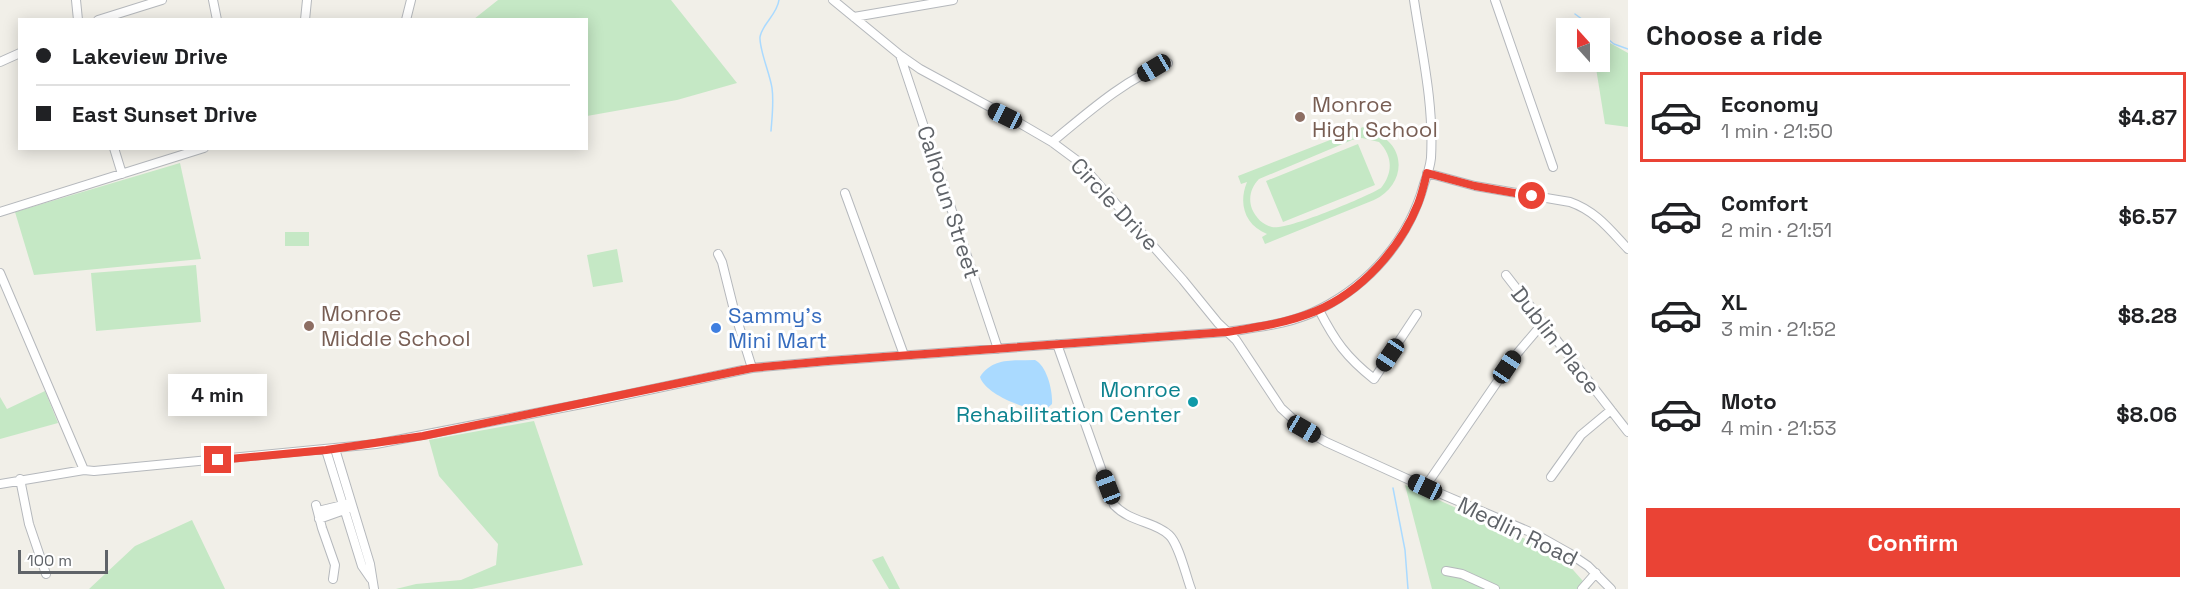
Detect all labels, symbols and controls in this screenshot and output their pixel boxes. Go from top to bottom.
north arrow [1556,18,1610,72]
map controls [1556,18,1610,72]
text: Choose a ride [1646,18,1823,53]
text: Lakeview Drive [72,42,228,70]
car [1134,51,1174,85]
place label: Monroe High School [1312,90,1438,143]
icon: car [1649,90,1703,144]
text: Economy [1721,90,1819,118]
text: East Sunset Drive [72,100,257,128]
car [985,100,1025,132]
text: $4.87 [2118,103,2177,131]
marker: Monroe High School [1293,110,1307,124]
text: 1 min · 21:50 [1721,118,1833,144]
street label: Calhoun Street [911,122,987,282]
street label: Circle Drive [1065,152,1165,256]
route start [1518,182,1545,209]
icon: car [1649,189,1703,243]
text: Comfort [1721,189,1809,217]
text: $6.57 [2118,202,2177,230]
text: 2 min · 21:51 [1721,217,1832,243]
street label: Dublin Place [1505,280,1607,400]
icon: car [1649,288,1703,342]
text: XL [1721,288,1747,316]
place label: Monroe Middle School [321,299,471,352]
place label: Sammy's Mini Mart [728,301,827,354]
text: $8.28 [2118,301,2177,329]
text: 3 min · 21:52 [1721,316,1836,342]
marker: Monroe Middle School [302,319,316,333]
marker: Sammy's Mini Mart [709,321,723,335]
car [1372,335,1408,375]
car [1489,347,1525,387]
callout: 4 min [168,373,268,415]
place label: Monroe Rehabilitation Center [956,375,1181,428]
text: 4 min [191,382,244,408]
icon: car [1649,387,1703,441]
text: Moto [1721,387,1777,415]
marker: Monroe Rehabilitation Center [1186,395,1200,409]
text: $8.06 [2116,400,2177,428]
car [1284,412,1324,446]
text: 4 min · 21:53 [1721,415,1837,441]
route end [204,446,231,473]
car [1093,467,1123,507]
car [1405,471,1445,503]
street label: Medlin Road [1453,490,1583,572]
button: Confirm [1646,508,2180,577]
scale bar [18,547,108,574]
text: 100 m [27,550,72,571]

